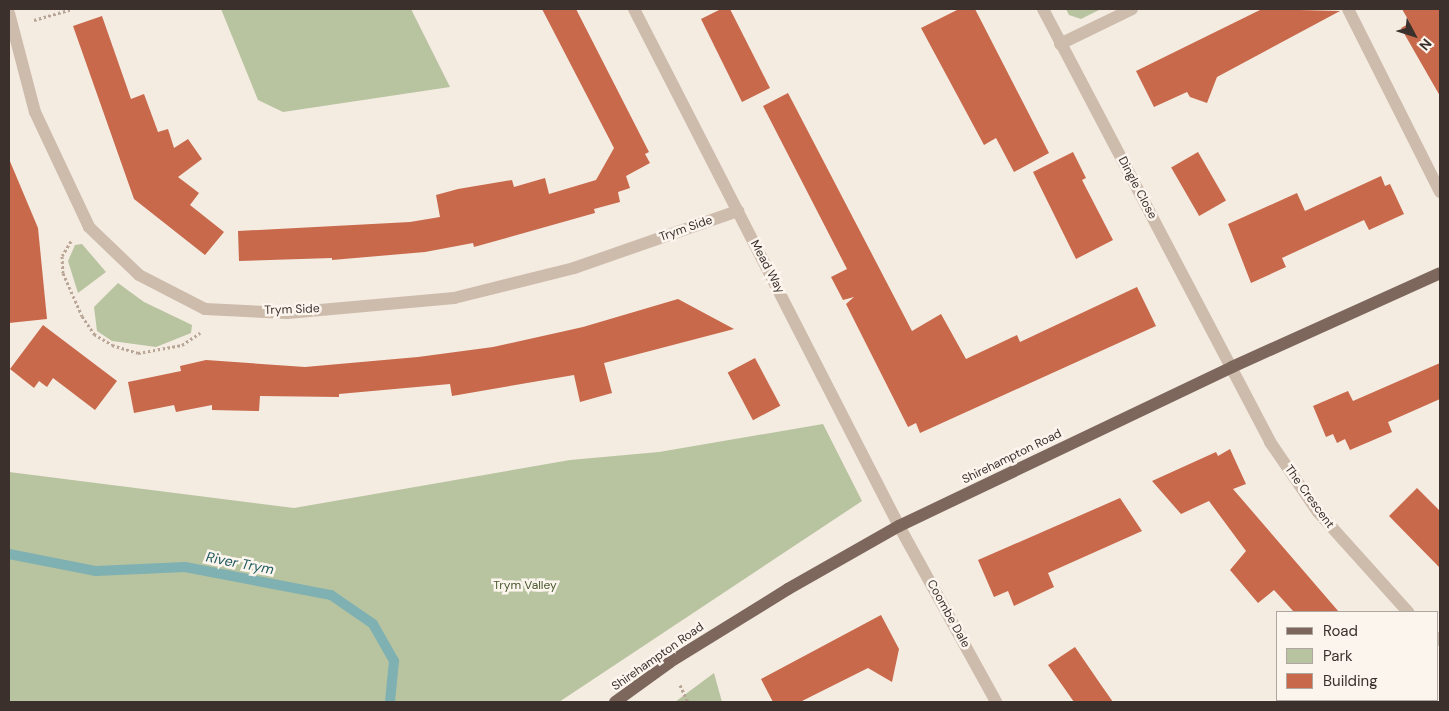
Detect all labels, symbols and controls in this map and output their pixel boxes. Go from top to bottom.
north arrow [1389,10,1439,60]
text: N [1415,35,1436,54]
street label: Dingle Close [1115,154,1159,222]
street label: Trym Side [658,213,714,245]
street label: Mead Way [747,238,787,296]
street label: Trym Side [264,302,320,318]
street label: Shirehampton Road [960,427,1064,487]
street label: The Crescent [1281,463,1337,531]
water label: River Trym [205,548,275,578]
street label: Coombe Dale [923,578,973,650]
park label: Trym Valley [493,579,557,593]
legend [1276,611,1439,701]
street label: Shirehampton Road [609,620,707,694]
text: Road [1323,621,1358,641]
text: Park [1323,646,1353,666]
text: Building [1323,671,1378,691]

